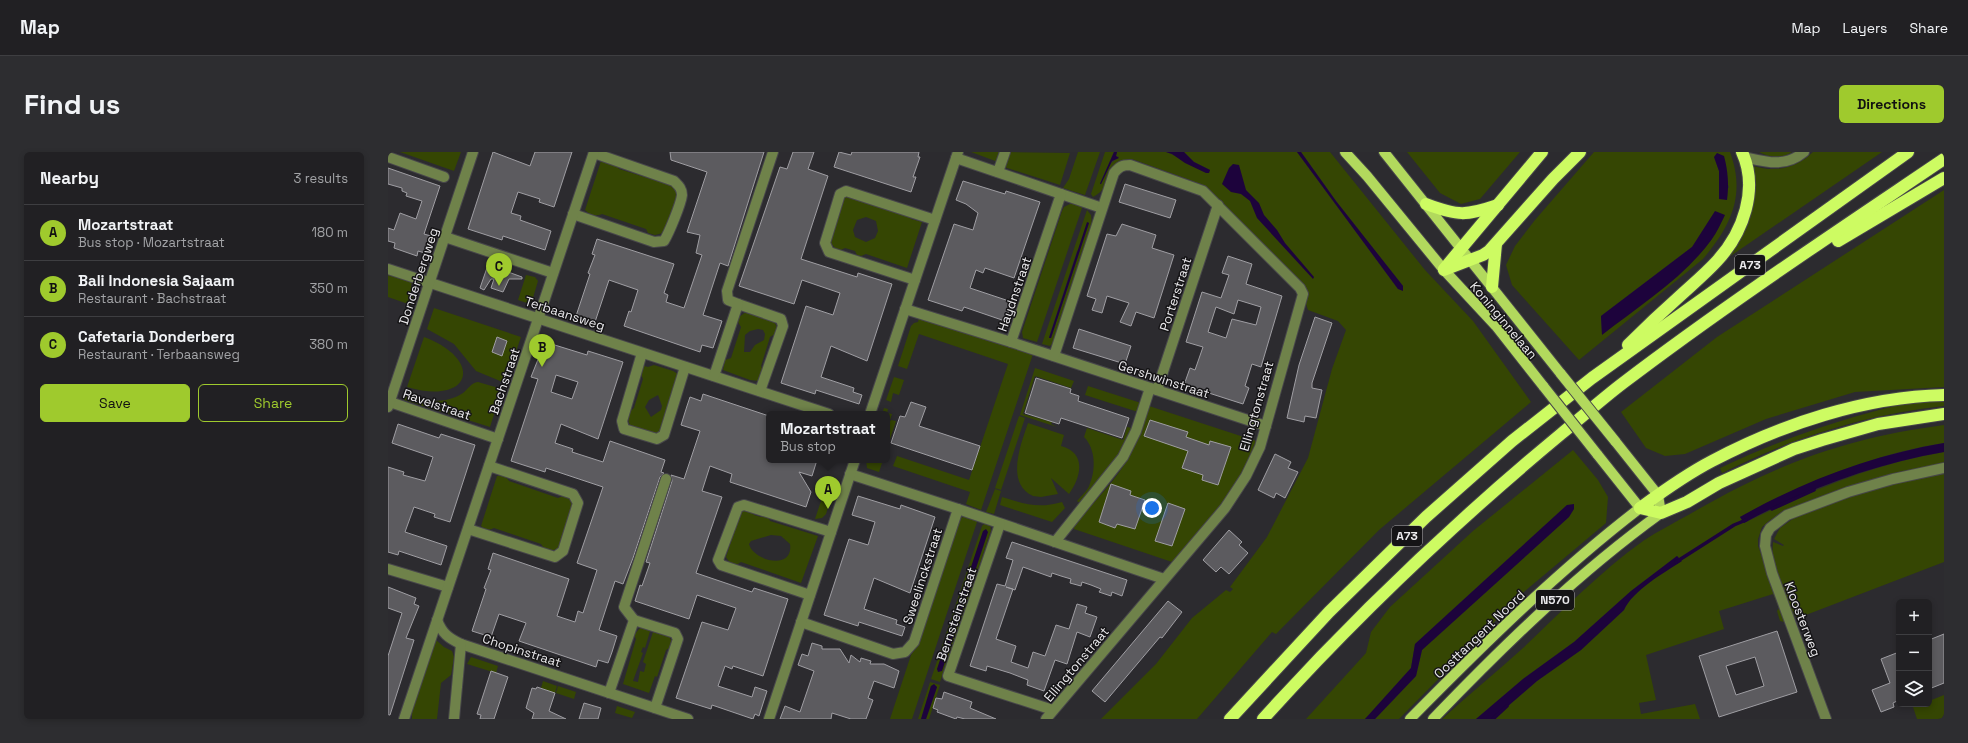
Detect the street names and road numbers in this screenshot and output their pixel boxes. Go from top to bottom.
street label: Donderbergweg [395,225,442,327]
street label: Haydnstraat [994,255,1035,334]
street label: Porterstraat [1156,255,1195,333]
road number: A73 [1735,255,1765,275]
street label: Koninginnelaan [1466,278,1541,363]
street label: Terbaansweg [523,293,607,334]
street label: Bachstraat [485,346,524,417]
street label: Gershwinstraat [1116,357,1212,402]
street label: Ellingtonstraat [1236,359,1277,453]
street label: Ravelstraat [401,385,473,424]
street label: Sweelinckstraat [899,526,946,627]
road number: A73 [1392,526,1422,546]
street label: Bernsteinstraat [932,565,981,663]
street label: Kloosterweg [1781,579,1825,659]
street label: Oosttangent Noord [1430,587,1528,682]
road number: N570 [1536,590,1574,610]
street label: Ellingtonstraat [1040,623,1113,705]
street label: Chopinstraat [480,630,563,671]

